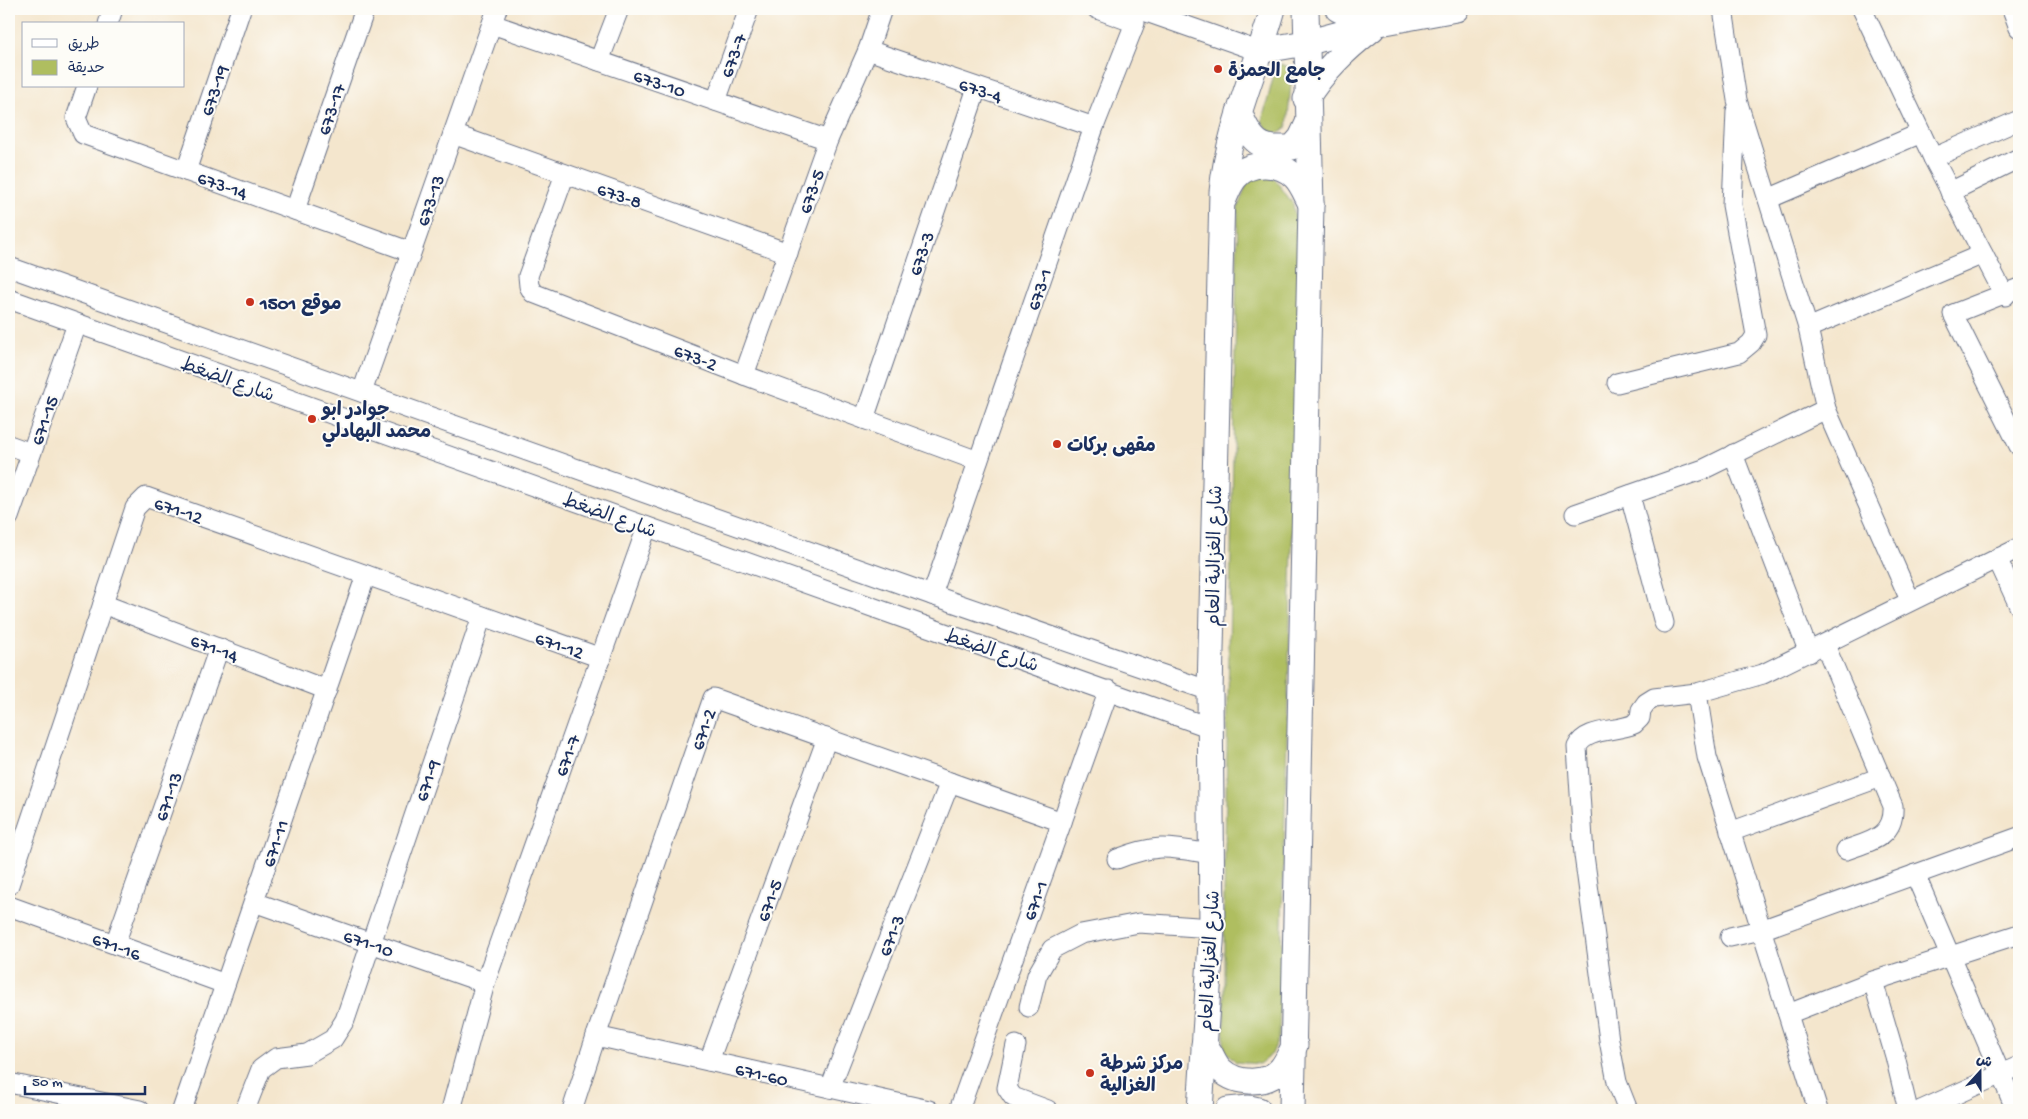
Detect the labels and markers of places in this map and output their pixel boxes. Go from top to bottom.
place label: جامع الحمزة [1228,61,1326,84]
marker: جامع الحمزة [1212,63,1224,75]
place label: موقع 1501 [259,293,342,317]
marker: موقع 1501 [244,296,256,308]
place label: جوادر ابو محمد البهادلي [320,400,431,447]
marker: جوادر ابو محمد البهادلي [306,413,318,425]
place label: مقهى بركات [1067,436,1156,459]
marker: مقهى بركات [1051,438,1063,450]
place label: مركز شرطة الغزالية [1100,1053,1183,1099]
marker: مركز شرطة الغزالية [1084,1067,1096,1079]

